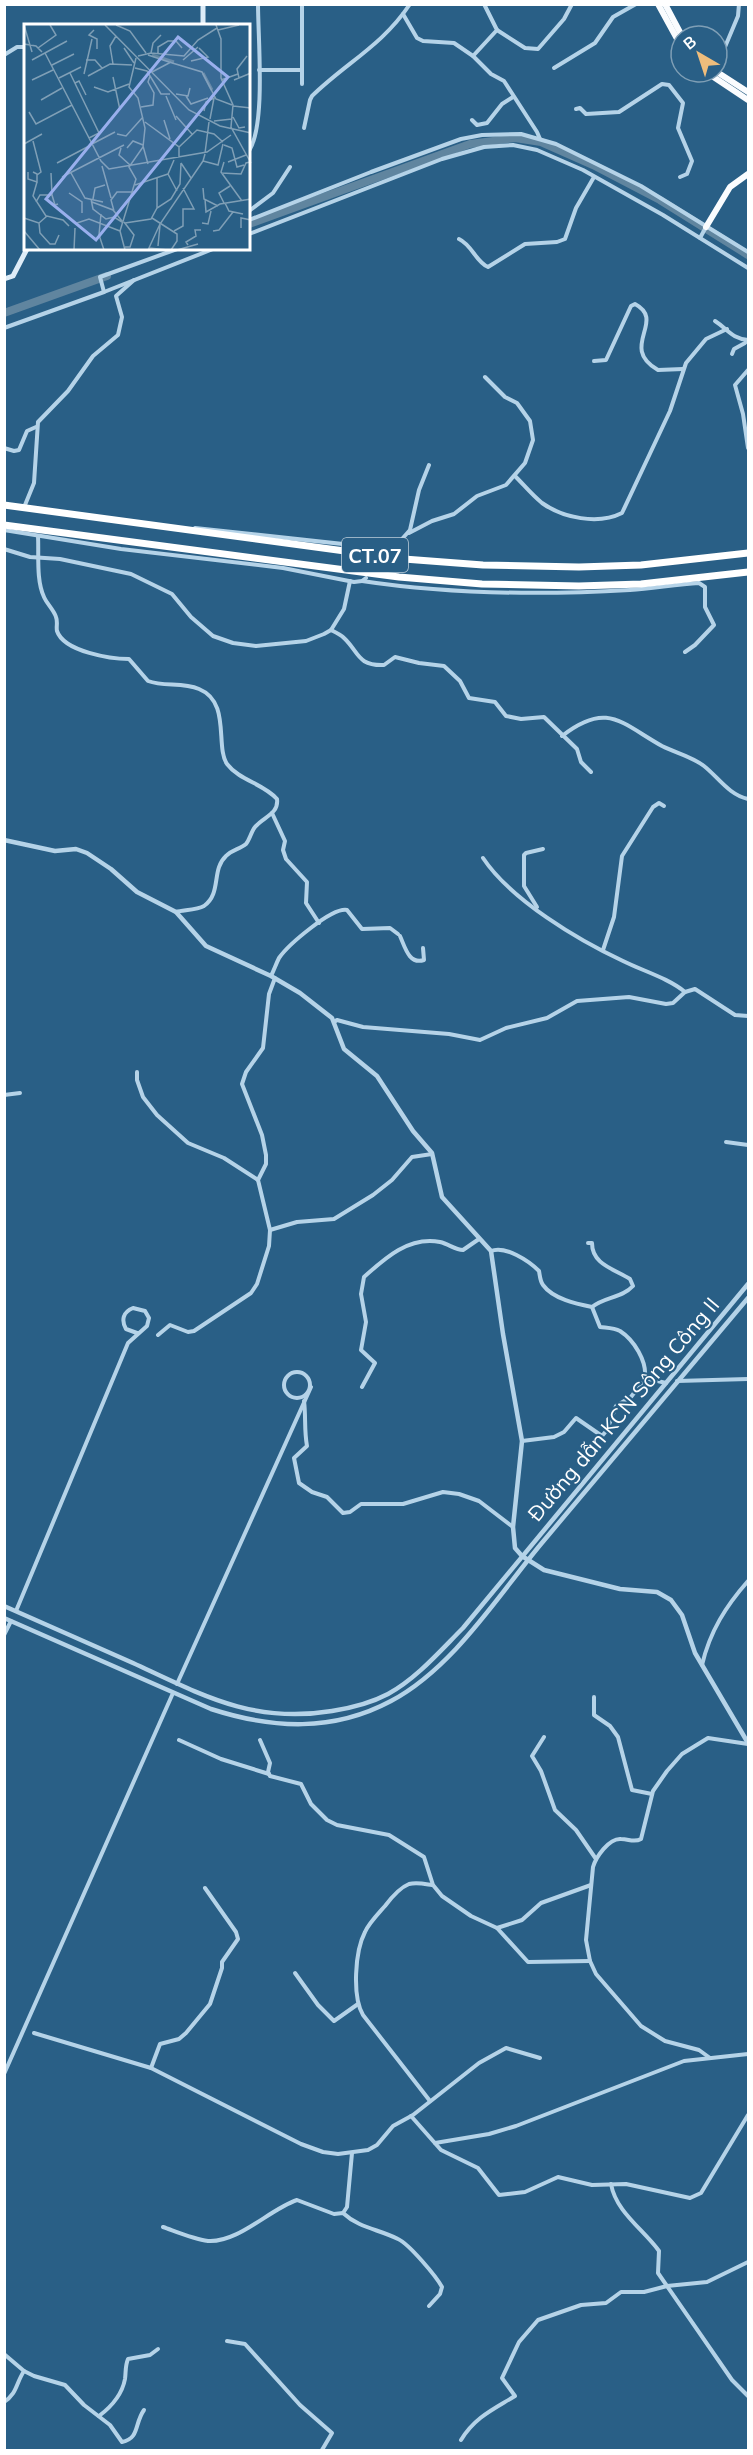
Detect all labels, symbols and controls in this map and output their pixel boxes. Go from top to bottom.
inset map [24,24,250,250]
north arrow [669,24,729,84]
text: B [679,31,700,54]
road number: CT.07 [342,538,408,572]
street label: Đường dẫn KCN Sông Công II [522,1292,724,1526]

